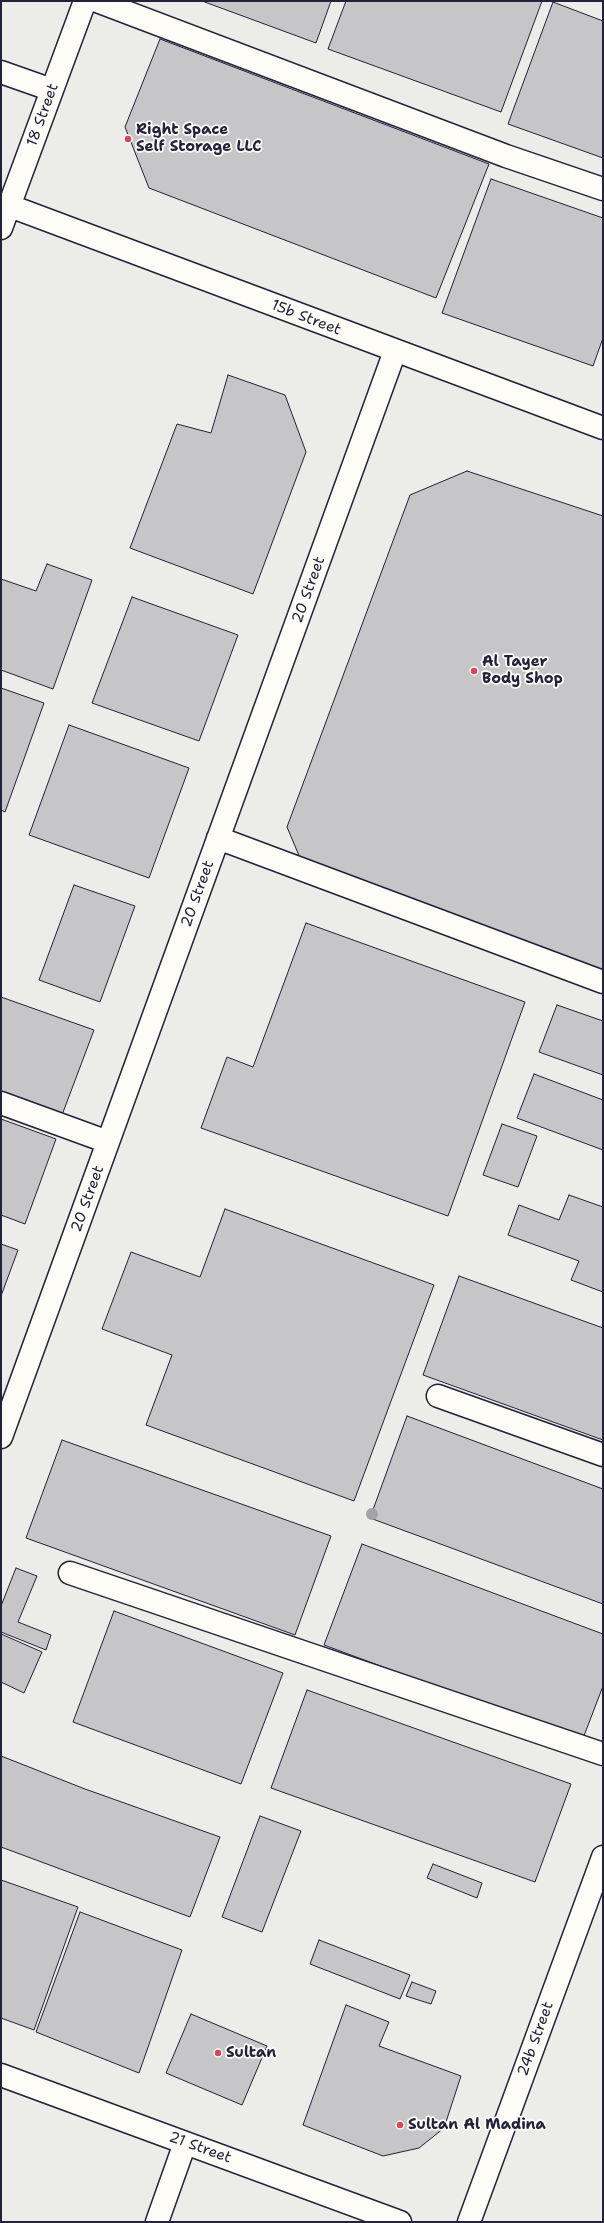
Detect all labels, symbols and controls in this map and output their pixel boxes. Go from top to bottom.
street label: 18 Street [23,81,63,149]
place label: Right Space Self Storage LLC [136,121,261,156]
marker: Right Space Self Storage LLC [123,134,133,144]
street label: 15b Street [269,296,343,340]
street label: 20 Street [289,554,329,626]
place label: Al Tayer Body Shop [482,653,563,688]
marker: Al Tayer Body Shop [469,666,479,676]
street label: 20 Street [178,858,218,930]
street label: 20 Street [68,1163,108,1235]
street label: 24b Street [514,1999,558,2079]
place label: Sultan [226,2044,276,2062]
marker: Sultan [213,2048,223,2058]
place label: Sultan Al Madina [408,2116,546,2134]
marker: Sultan Al Madina [395,2120,405,2130]
street label: 21 Street [166,2128,234,2168]

